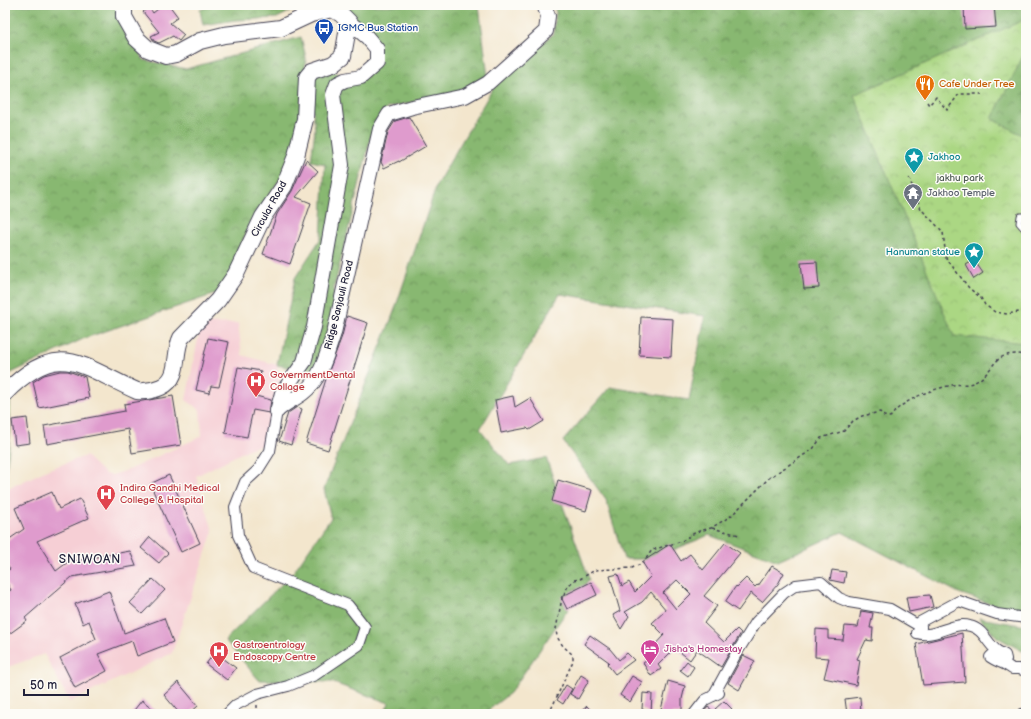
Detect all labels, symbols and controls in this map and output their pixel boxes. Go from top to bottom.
bus stop icon: IGMC Bus Station [313,17,335,45]
place label: IGMC Bus Station [338,22,418,34]
restaurant icon: Cafe Under Tree [914,73,936,101]
place label: Cafe Under Tree [939,78,1015,90]
place icon: Jakhoo [903,146,925,174]
place label: Jakhoo [928,151,961,163]
park label: jakhu park [936,172,983,184]
street label: Circular Road [249,179,289,239]
temple icon: Jakhoo Temple [902,182,924,210]
place label: Jakhoo Temple [927,187,995,199]
place icon: Hanuman statue [963,241,985,269]
place label: Hanuman statue [886,246,960,258]
street label: Ridge Sanjauli Road [322,259,356,351]
place label: GovernmentDental Collage [270,369,355,393]
hospital icon: GovernmentDental Collage [245,370,267,398]
place label: Indira Gandhi Medical College & Hospital [120,482,220,506]
hospital icon: Indira Gandhi Medical College & Hospital [95,483,117,511]
district label: SNIWOAN [59,552,121,567]
hotel icon: Jisha's Homestay [639,638,661,666]
place label: Gastroentrology Endoscopy Centre [233,639,316,663]
hospital icon: Gastroentrology Endoscopy Centre [208,640,230,668]
place label: Jisha's Homestay [664,643,743,655]
scale bar [24,671,88,697]
text: 50 m [30,678,57,693]

